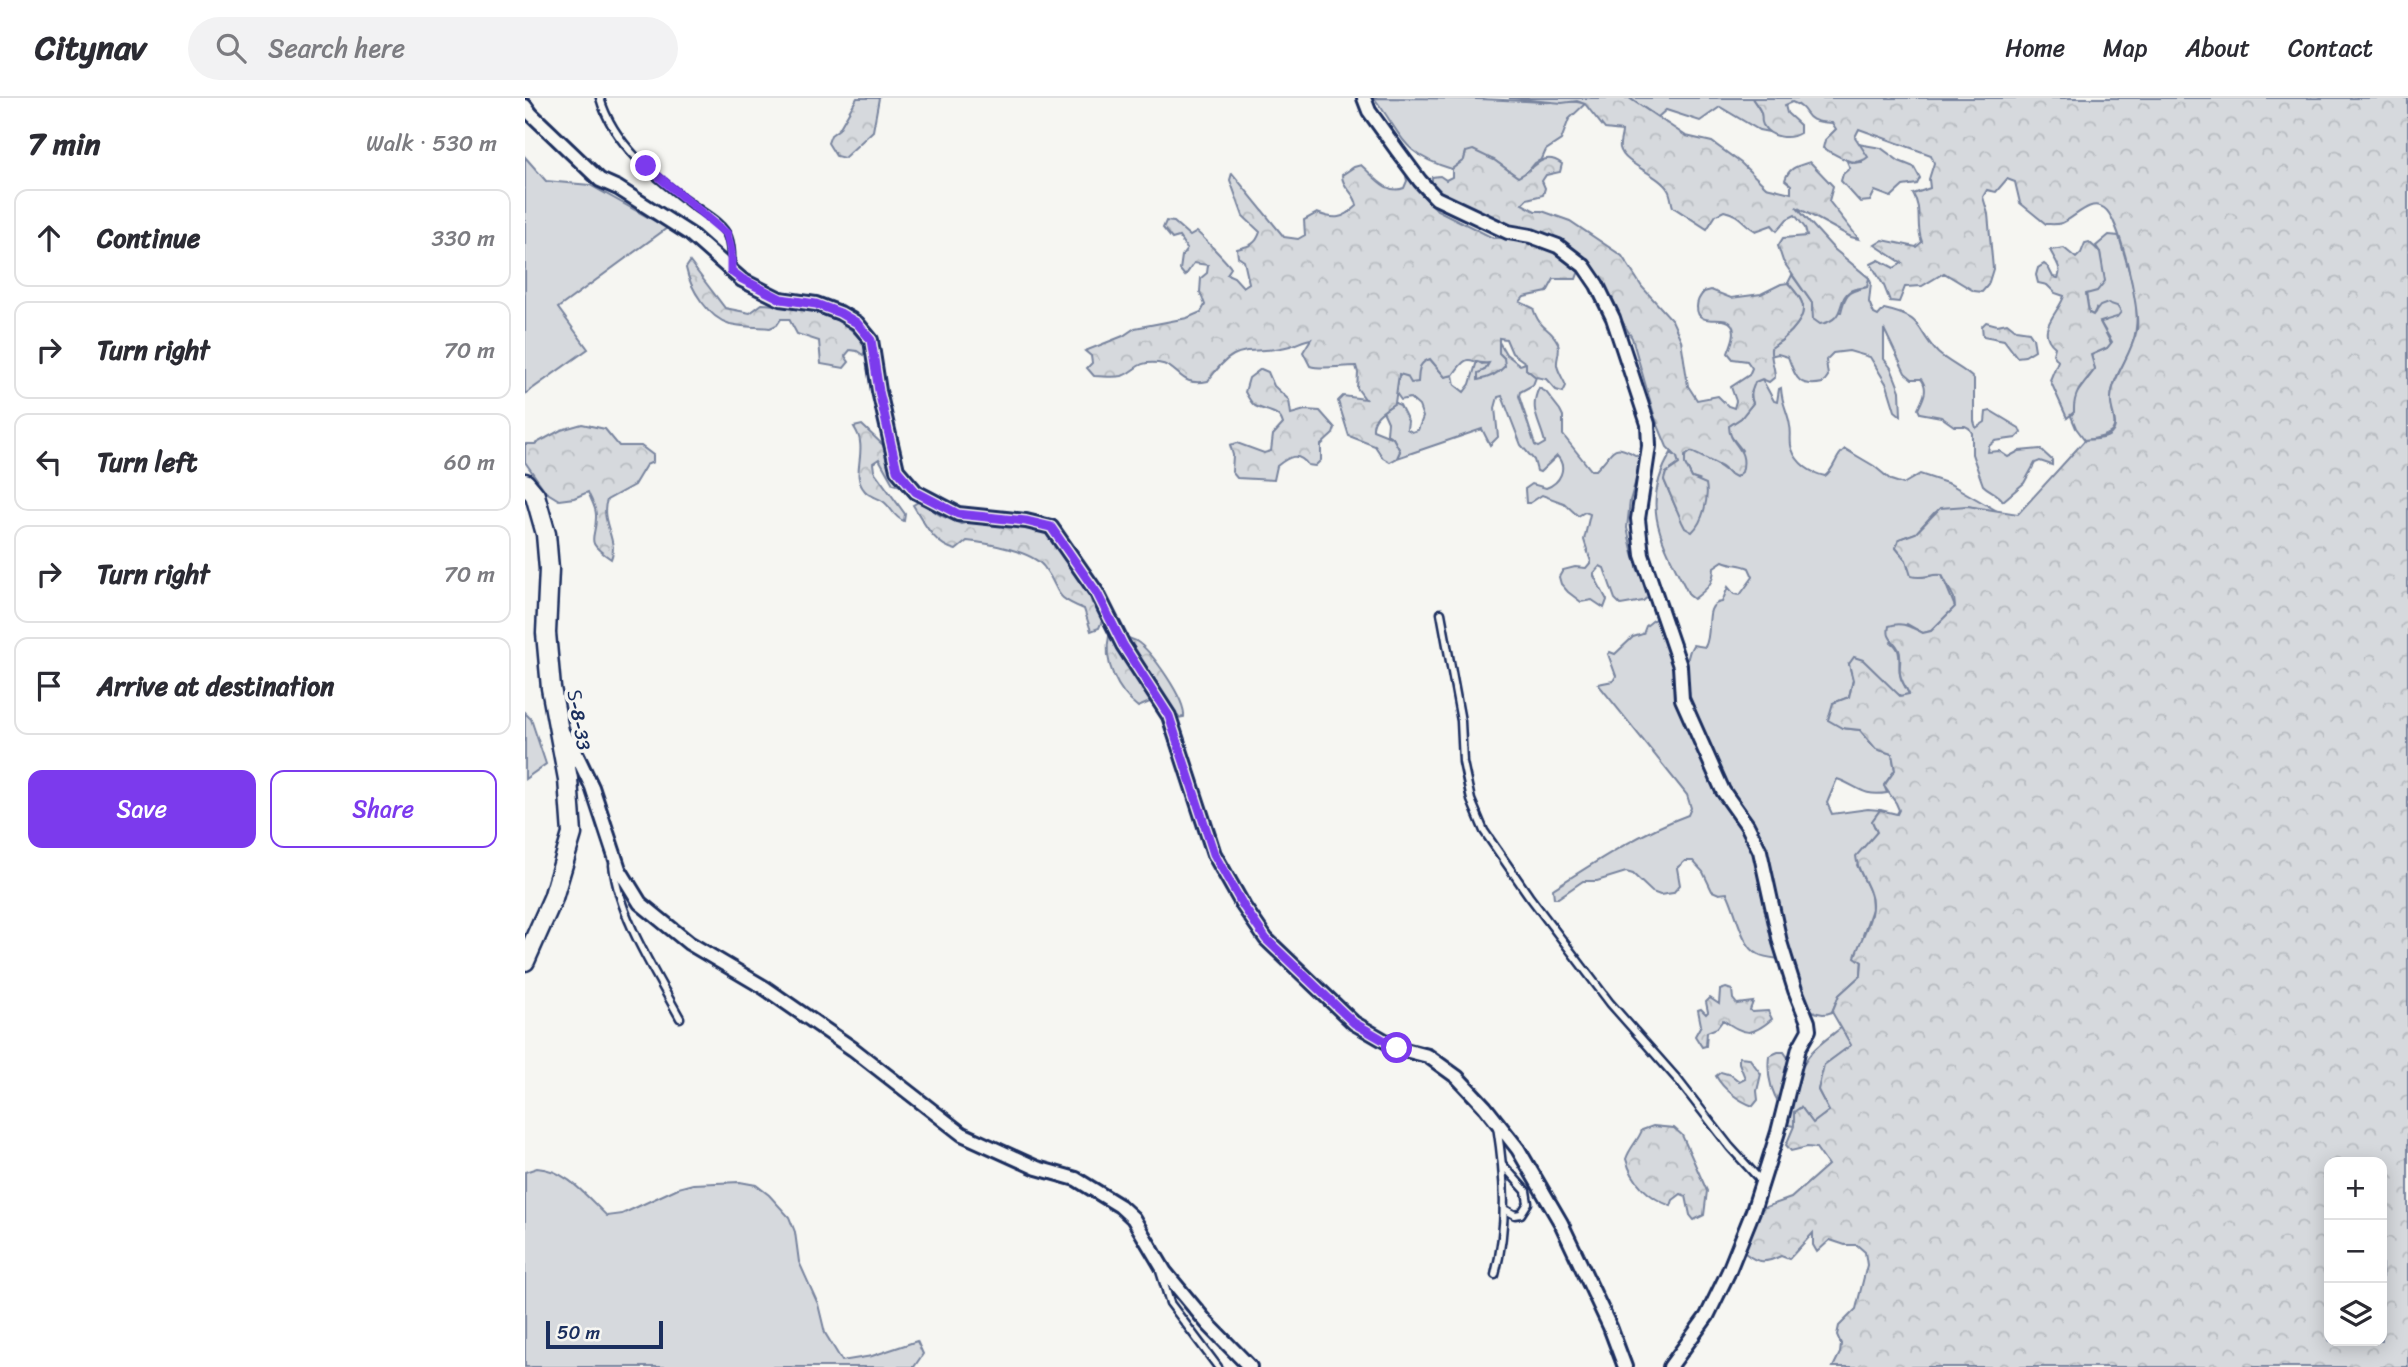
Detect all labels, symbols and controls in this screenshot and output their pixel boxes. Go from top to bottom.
search box [188,17,678,80]
text: Citynav [35,19,146,77]
text: Search here [268,25,405,71]
text: Home [2005,27,2065,69]
text: Map [2103,27,2147,69]
text: About [2185,27,2250,69]
text: Contact [2288,27,2373,69]
icon: search [212,29,250,67]
text: 7 min [28,117,100,171]
text: Walk · 530 m [366,123,497,164]
route end [630,150,661,181]
text: Continue [97,215,200,261]
text: 330 m [432,218,495,259]
icon: ahead [30,219,68,257]
text: Turn right [97,327,210,373]
text: 70 m [444,330,495,371]
icon: right [30,331,68,369]
text: Turn left [97,439,197,485]
text: 60 m [444,442,495,483]
icon: left [30,443,68,481]
text: Turn right [97,551,210,597]
text: 70 m [444,554,495,595]
icon: right [30,555,68,593]
text: Arrive at destination [97,663,334,709]
icon: arrive [30,667,68,705]
street label: Տ-8-33 [557,687,601,753]
button: Save [28,770,256,848]
button: Share [270,770,497,848]
route start [1381,1032,1412,1063]
map controls [2324,1157,2387,1346]
button: + [2324,1157,2387,1220]
button: − [2324,1220,2387,1283]
button: layers [2324,1283,2387,1346]
text: 50 m [557,1316,600,1349]
scale bar [546,1318,663,1350]

